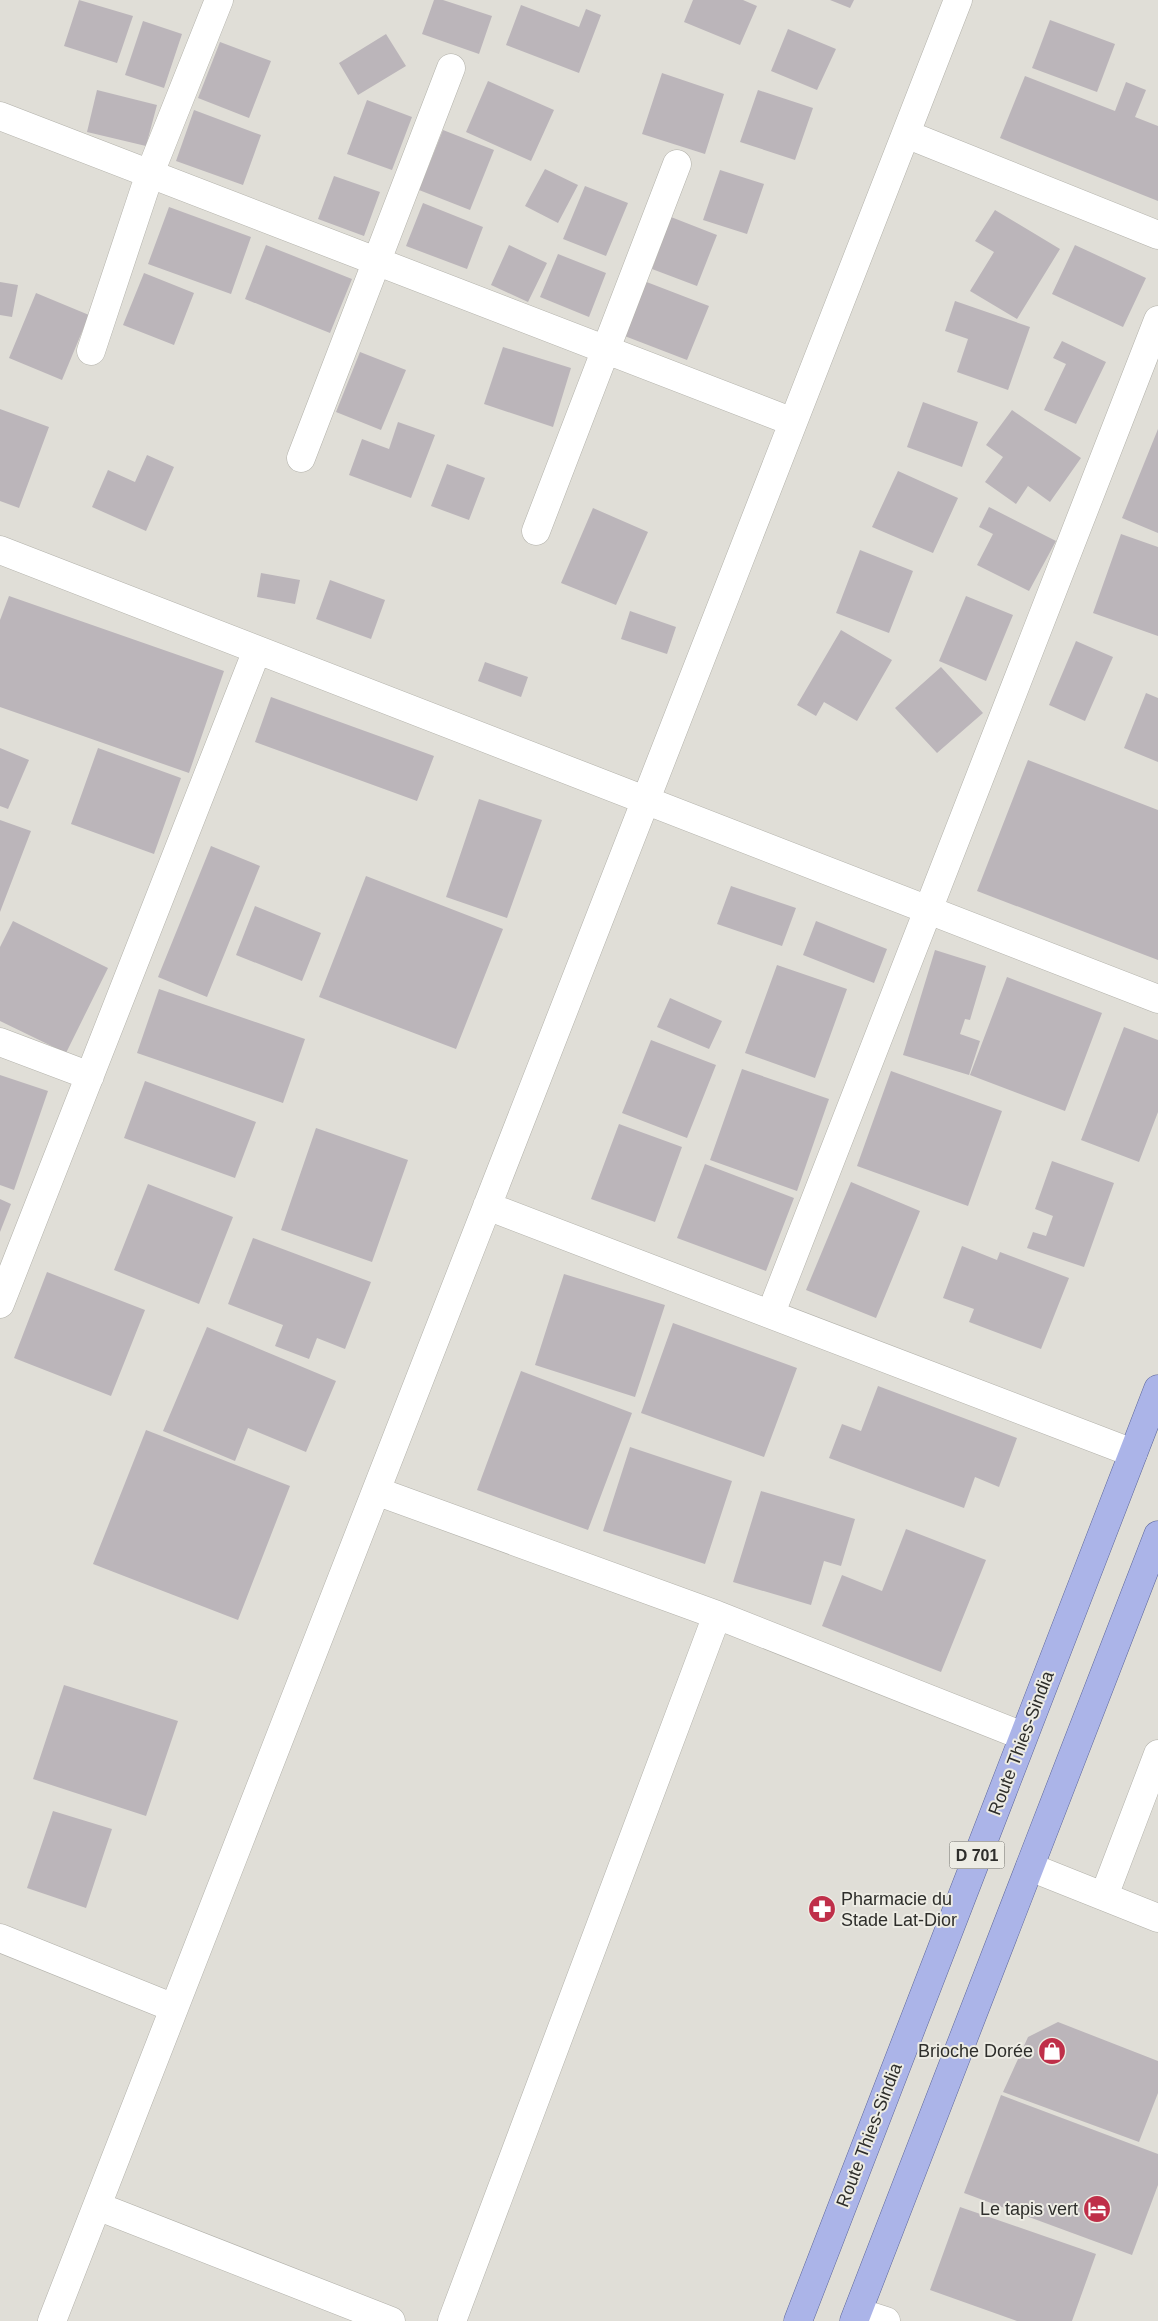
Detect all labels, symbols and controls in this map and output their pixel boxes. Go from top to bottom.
street label: Route Thies-Sindia [984,1667,1058,1818]
road number: D 701 [950,1842,1004,1868]
place label: Pharmacie du Stade Lat-Dior [841,1889,957,1930]
pharmacy icon: Pharmacie du Stade Lat-Dior [807,1894,837,1924]
shop icon: Brioche Dorée [1037,2036,1067,2066]
place label: Brioche Dorée [918,2041,1033,2061]
street label: Route Thies-Sindia [832,2059,906,2210]
hotel icon: Le tapis vert [1082,2194,1112,2224]
place label: Le tapis vert [980,2199,1078,2219]

